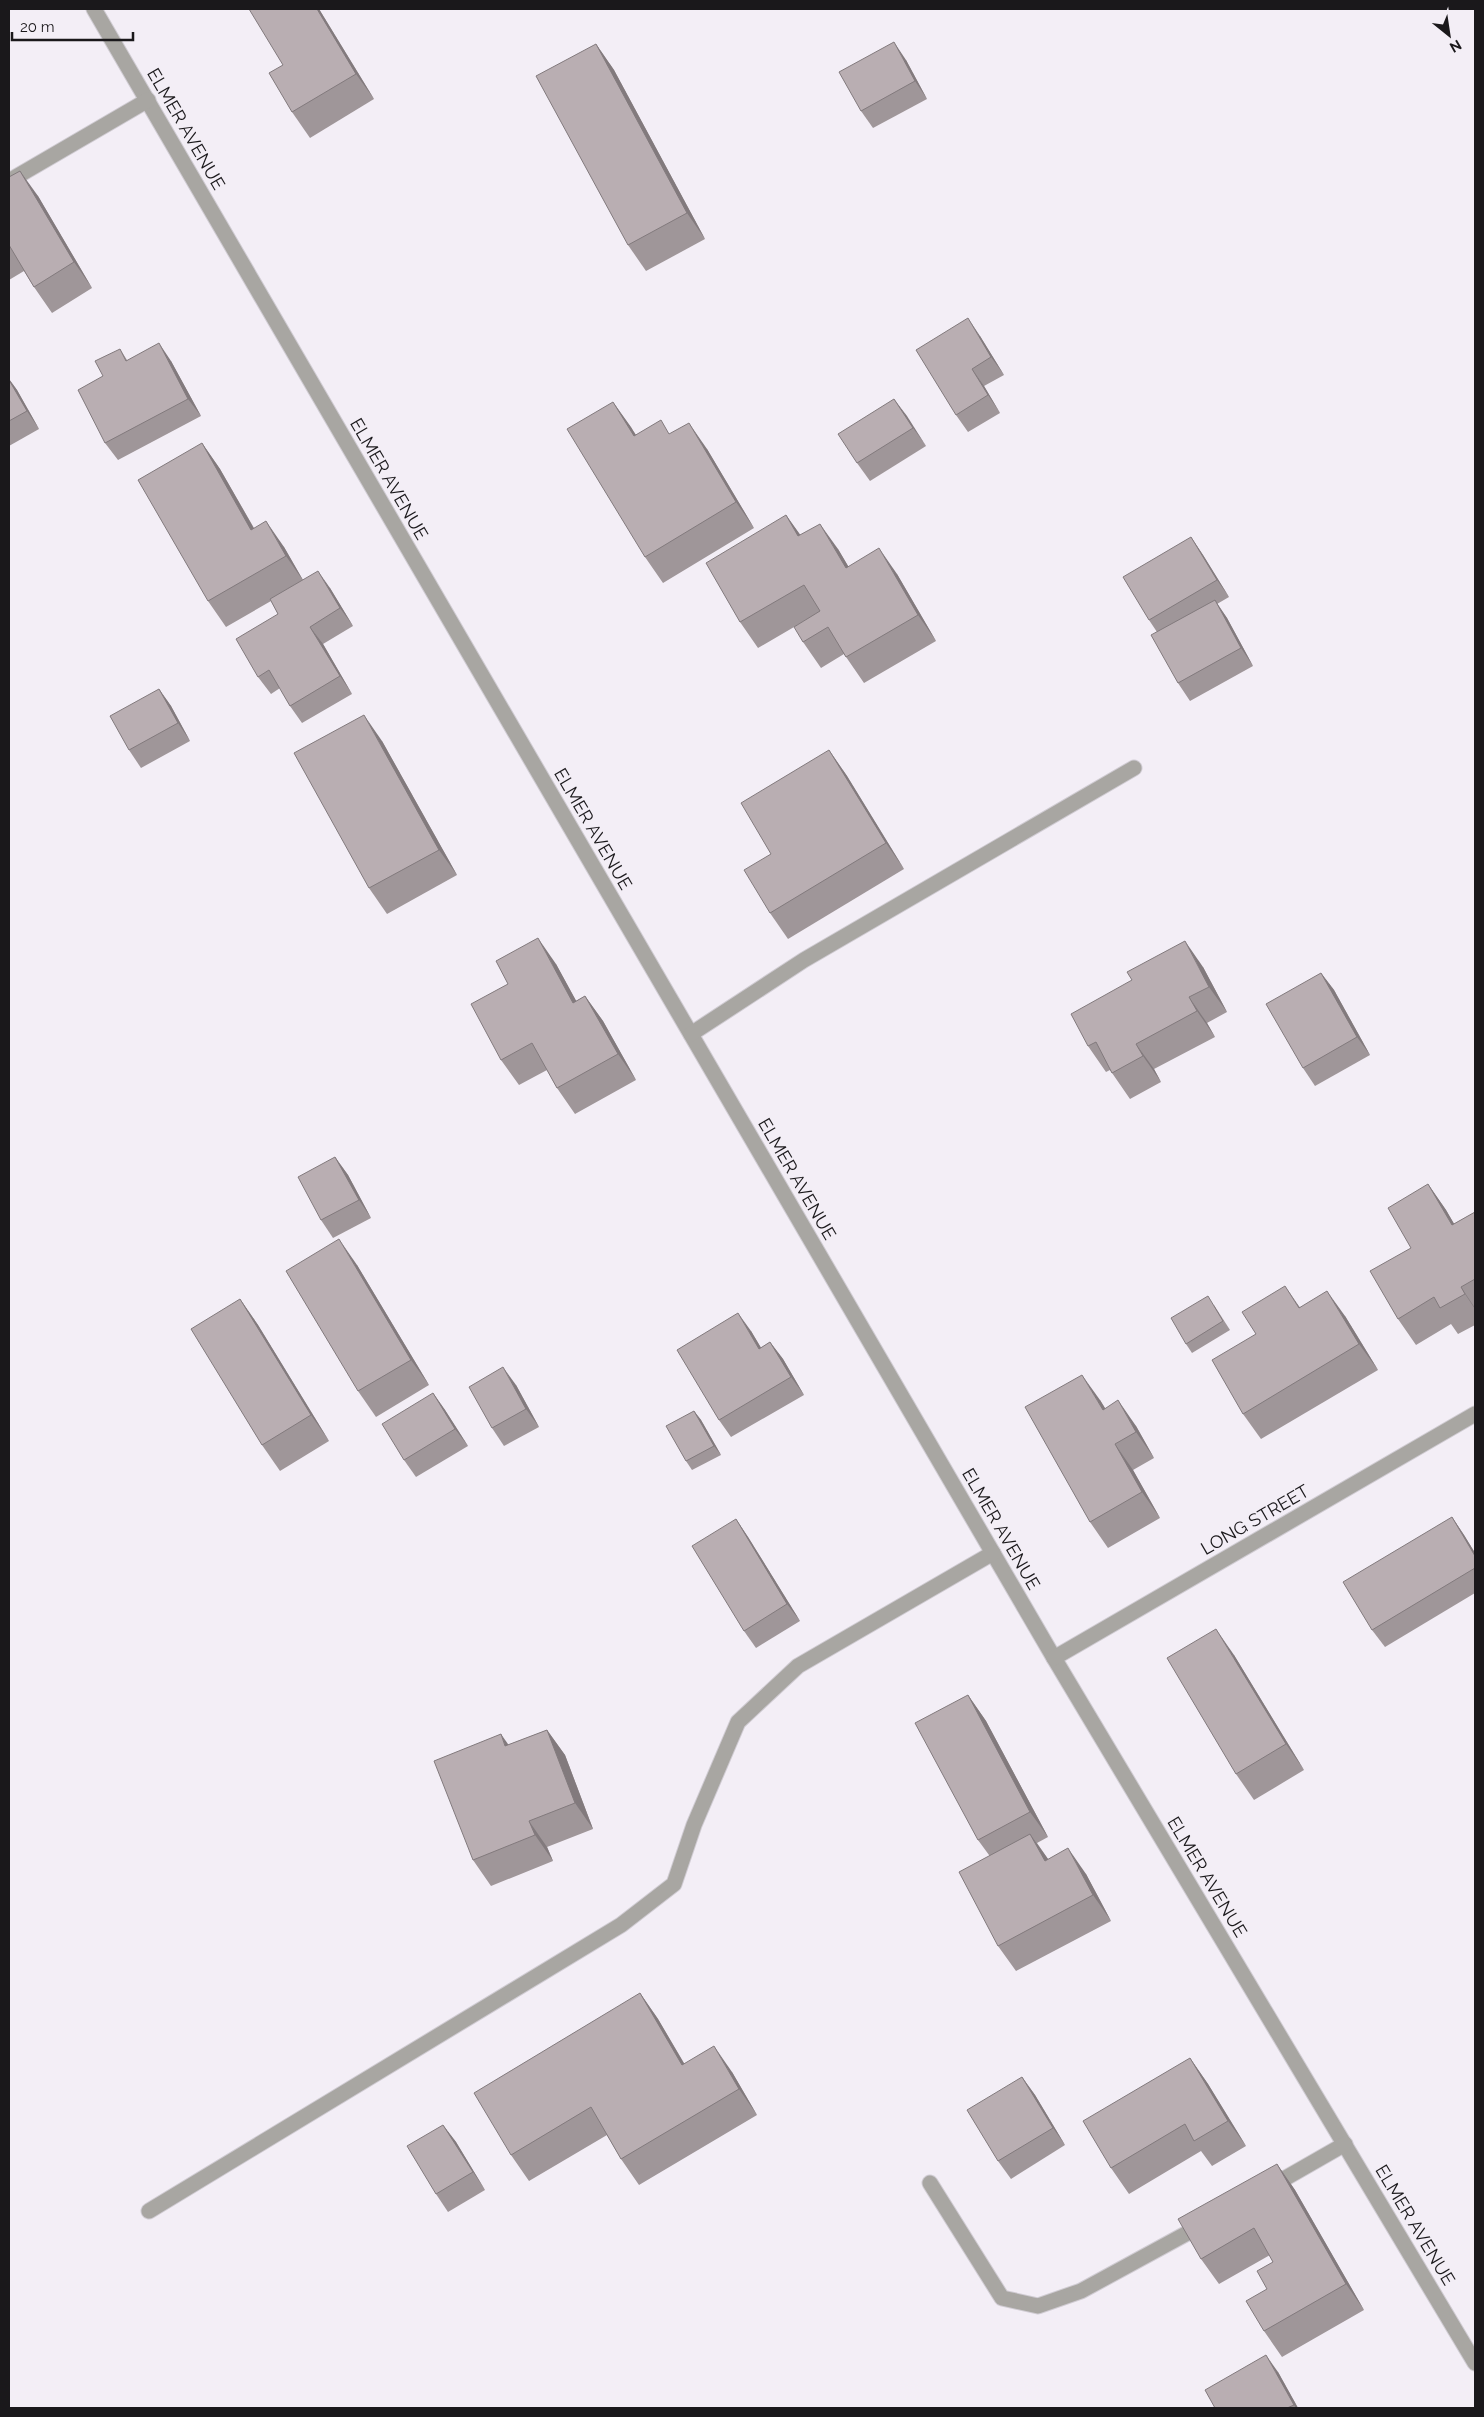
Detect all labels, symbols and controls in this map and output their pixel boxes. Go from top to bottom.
scale bar [12,10,134,42]
north arrow [1424,10,1474,60]
text: 20 m [20,18,55,36]
text: N [1447,37,1464,56]
street label: ELMER AVENUE [143,64,230,193]
street label: ELMER AVENUE [346,414,433,543]
street label: ELMER AVENUE [550,764,637,893]
street label: ELMER AVENUE [754,1114,841,1243]
street label: ELMER AVENUE [958,1464,1045,1593]
street label: LONG STREET [1197,1480,1313,1559]
street label: ELMER AVENUE [1163,1813,1252,1941]
street label: ELMER AVENUE [1371,2161,1460,2289]

